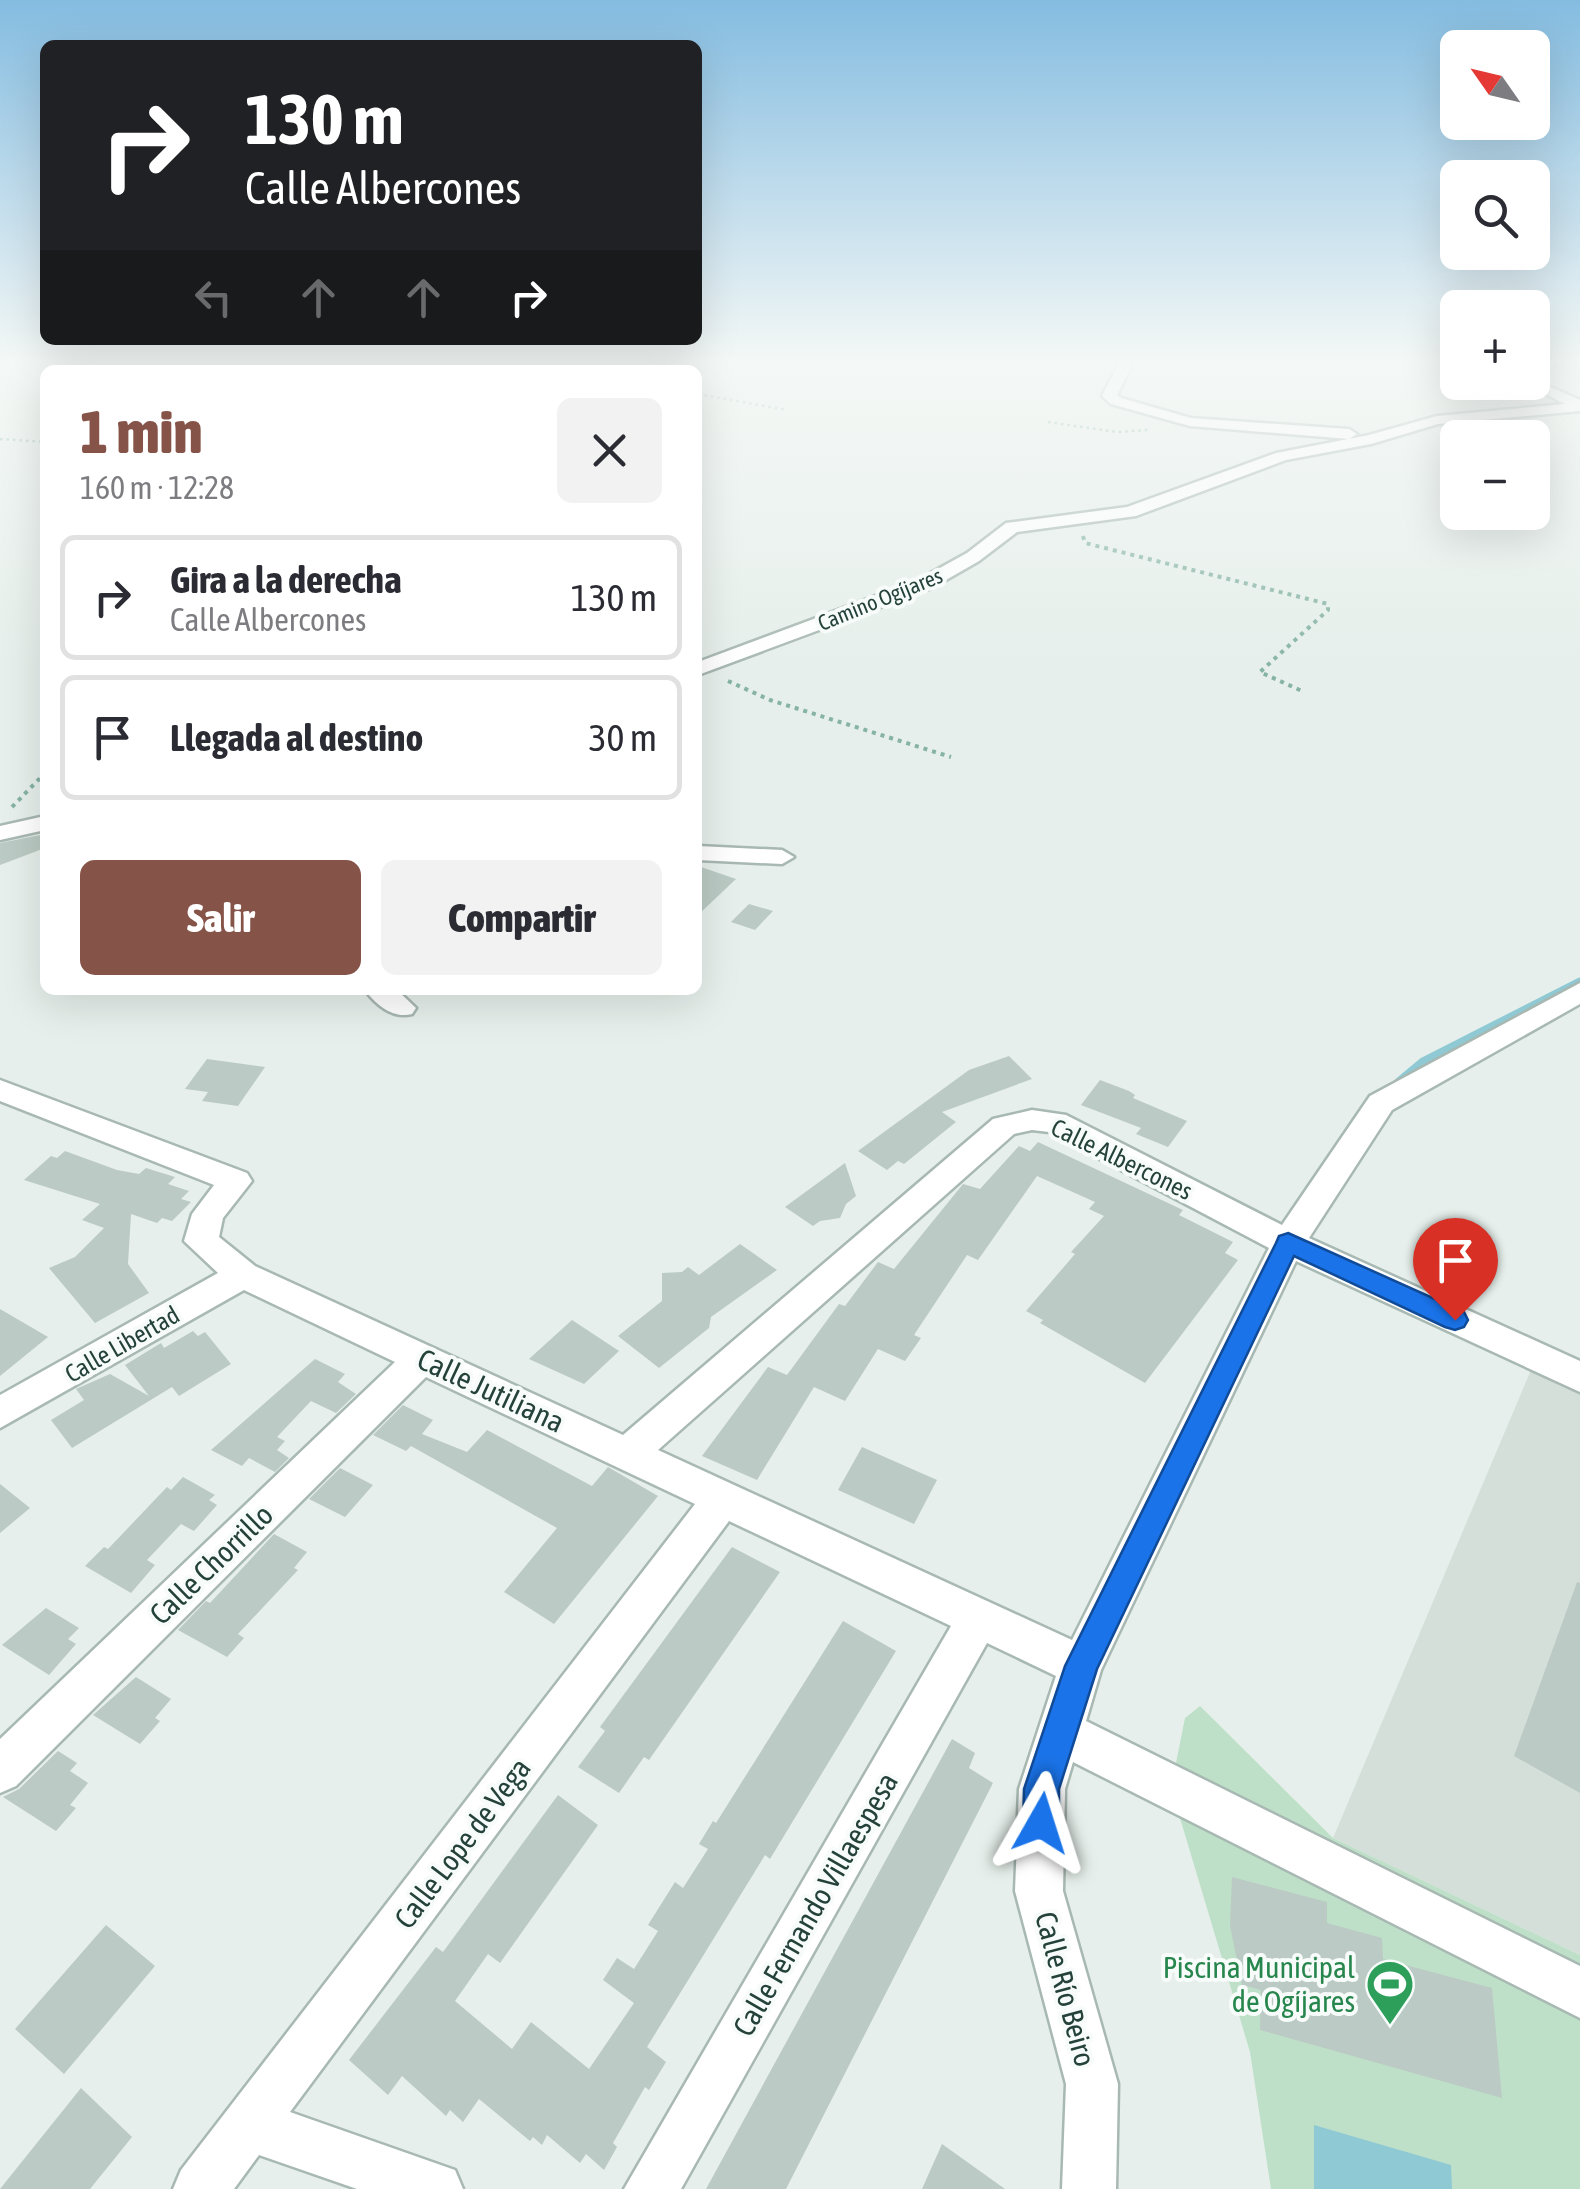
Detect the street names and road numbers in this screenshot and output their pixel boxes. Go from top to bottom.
street label: Camino Ogíjares [814,562,946,636]
street label: Calle Albercones [1047,1113,1197,1205]
street label: Calle Libertad [60,1300,184,1388]
street label: Calle Jutiliana [412,1341,570,1439]
street label: Calle Chorrillo [143,1497,279,1631]
street label: Calle Lope de Vega [387,1751,537,1935]
street label: Calle Fernando Villaespesa [726,1766,904,2042]
street label: Calle Río Beiro [1029,1908,1103,2070]

